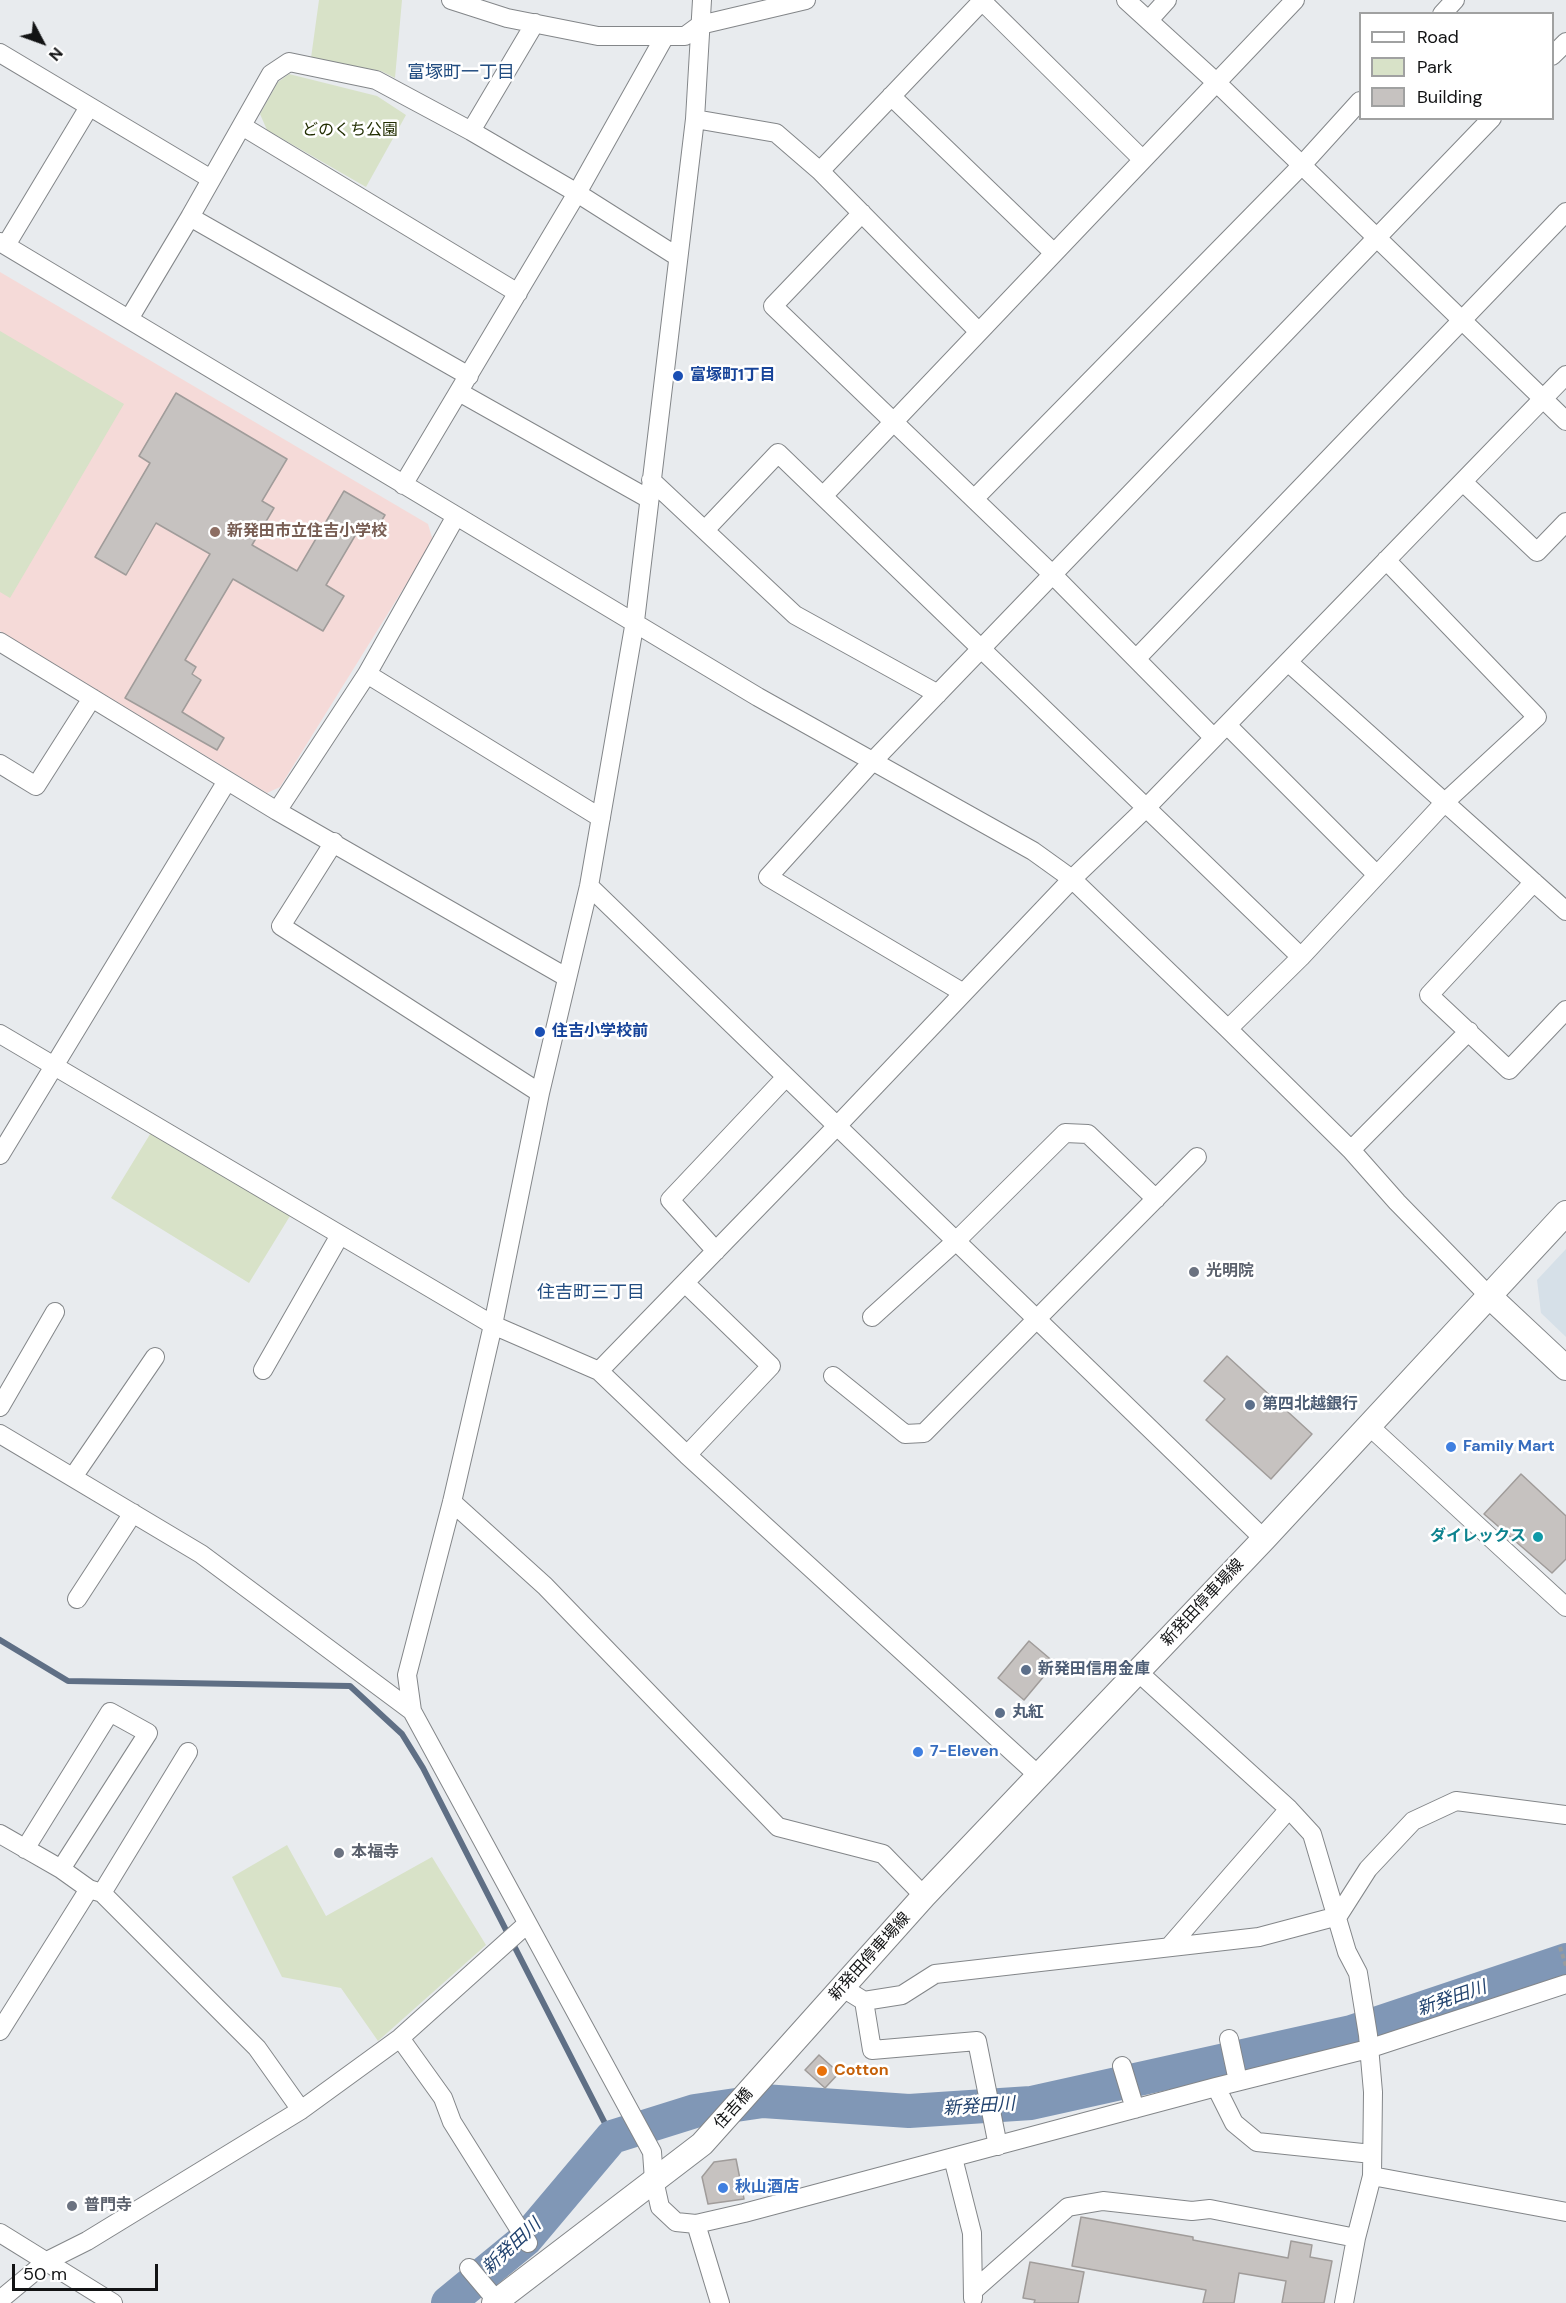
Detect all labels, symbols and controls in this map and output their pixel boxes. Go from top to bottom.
north arrow [12,12,72,72]
legend [1359,12,1554,120]
text: Road [1417,25,1459,49]
text: N [44,43,68,65]
text: Park [1417,55,1453,79]
district label: 富塚町一丁目 [407,62,515,84]
text: Building [1417,85,1482,109]
park label: どのくち公園 [302,121,398,141]
place label: 富塚町1丁目 [690,366,776,386]
marker: 富塚町1丁目 [671,369,685,383]
place label: 新発田市立住吉小学校 [227,522,387,542]
marker: 新発田市立住吉小学校 [208,525,222,539]
place label: 住吉小学校前 [552,1022,648,1042]
marker: 住吉小学校前 [533,1025,547,1039]
place label: 光明院 [1206,1262,1254,1282]
marker: 光明院 [1187,1265,1201,1279]
district label: 住吉町三丁目 [537,1282,645,1304]
place label: 第四北越銀行 [1262,1395,1358,1415]
marker: 第四北越銀行 [1243,1398,1257,1412]
place label: Family Mart [1463,1437,1555,1457]
marker: Family Mart [1444,1440,1458,1454]
place label: ダイレックス [1430,1527,1526,1547]
marker: ダイレックス [1531,1530,1545,1544]
street label: 新発田停車場線 [1158,1555,1248,1651]
place label: 新発田信用金庫 [1038,1660,1150,1680]
marker: 新発田信用金庫 [1019,1663,1033,1677]
place label: 丸紅 [1012,1703,1044,1723]
marker: 丸紅 [993,1706,1007,1720]
place label: 7-Eleven [930,1742,999,1762]
marker: 7-Eleven [911,1745,925,1759]
place label: 本福寺 [351,1843,399,1863]
marker: 本福寺 [332,1846,346,1860]
street label: 新発田停車場線 [825,1909,915,2005]
water label: 新発田川 [1414,1977,1490,2021]
place label: Cotton [834,2061,889,2081]
marker: Cotton [815,2064,829,2078]
street label: 住吉橋 [711,2085,757,2133]
water label: 新発田川 [942,2094,1016,2120]
place label: 秋山酒店 [735,2178,799,2198]
marker: 秋山酒店 [716,2181,730,2195]
place label: 普門寺 [84,2196,132,2216]
marker: 普門寺 [65,2199,79,2213]
water label: 新発田川 [478,2215,546,2279]
scale bar [15,2252,160,2290]
text: 50 m [23,2262,67,2286]

